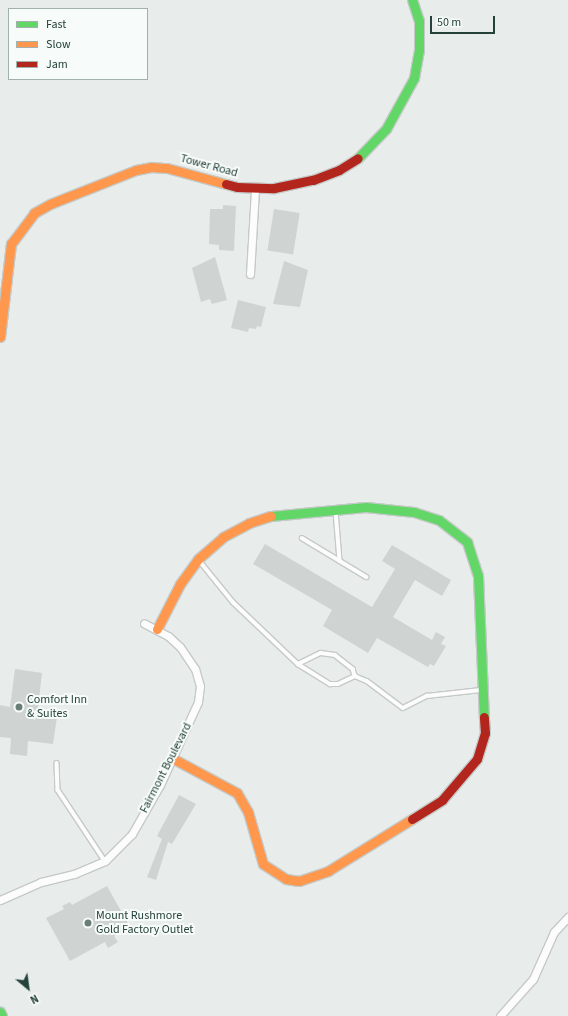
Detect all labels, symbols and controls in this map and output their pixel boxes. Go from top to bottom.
legend [8,8,148,80]
scale bar [432,8,497,34]
text: 50 m [437,14,461,31]
text: Fast [46,16,66,33]
text: Slow [46,36,71,53]
text: Jam [46,56,68,73]
street label: Tower Road [179,151,239,181]
place label: Comfort Inn & Suites [27,693,87,721]
marker: Comfort Inn & Suites [14,702,24,712]
street label: Fairmont Boulevard [137,720,195,816]
place label: Mount Rushmore Gold Factory Outlet [96,909,193,937]
marker: Mount Rushmore Gold Factory Outlet [83,918,93,928]
north arrow [8,968,48,1008]
text: N [27,991,41,1007]

